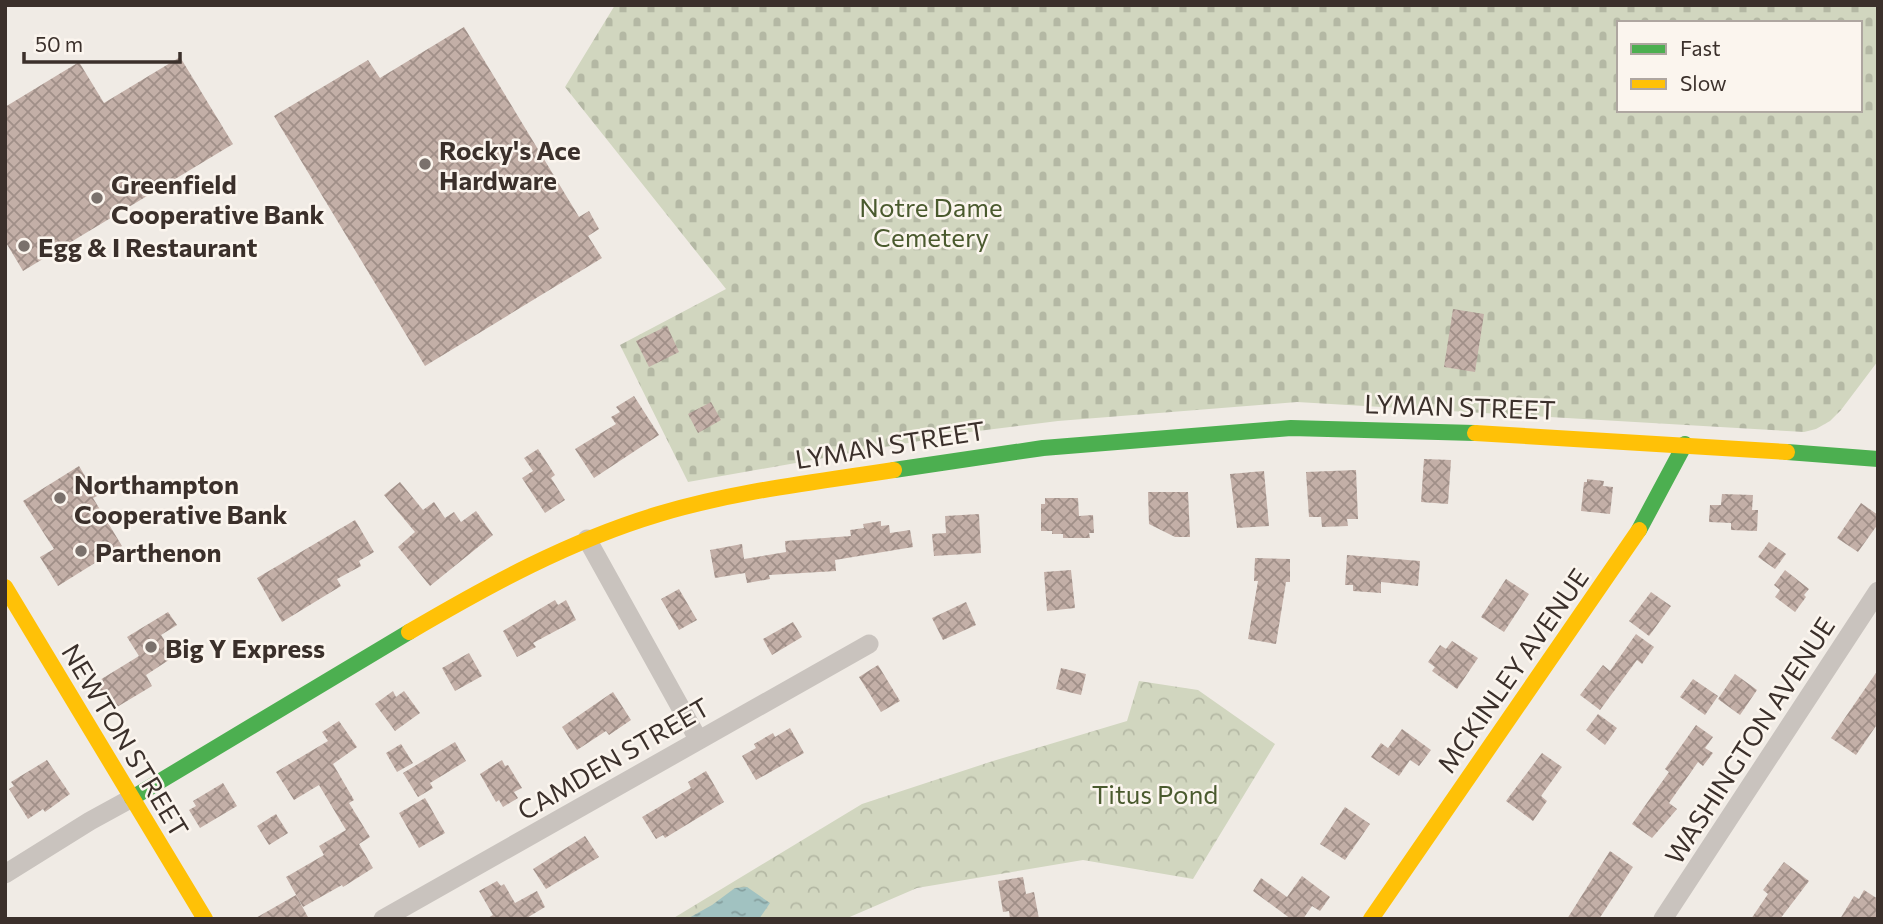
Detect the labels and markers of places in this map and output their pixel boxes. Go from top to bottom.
place label: Rocky's Ace Hardware [439,134,581,195]
marker: Rocky's Ace Hardware [417,156,433,172]
place label: Greenfield Cooperative Bank [111,168,324,229]
marker: Greenfield Cooperative Bank [89,190,105,206]
place label: Egg & I Restaurant [38,231,257,262]
marker: Egg & I Restaurant [16,238,32,254]
place label: Northampton Cooperative Bank [74,468,287,529]
marker: Northampton Cooperative Bank [52,490,68,506]
place label: Parthenon [95,536,222,567]
marker: Parthenon [73,543,89,559]
place label: Big Y Express [165,632,325,663]
marker: Big Y Express [143,639,159,655]

